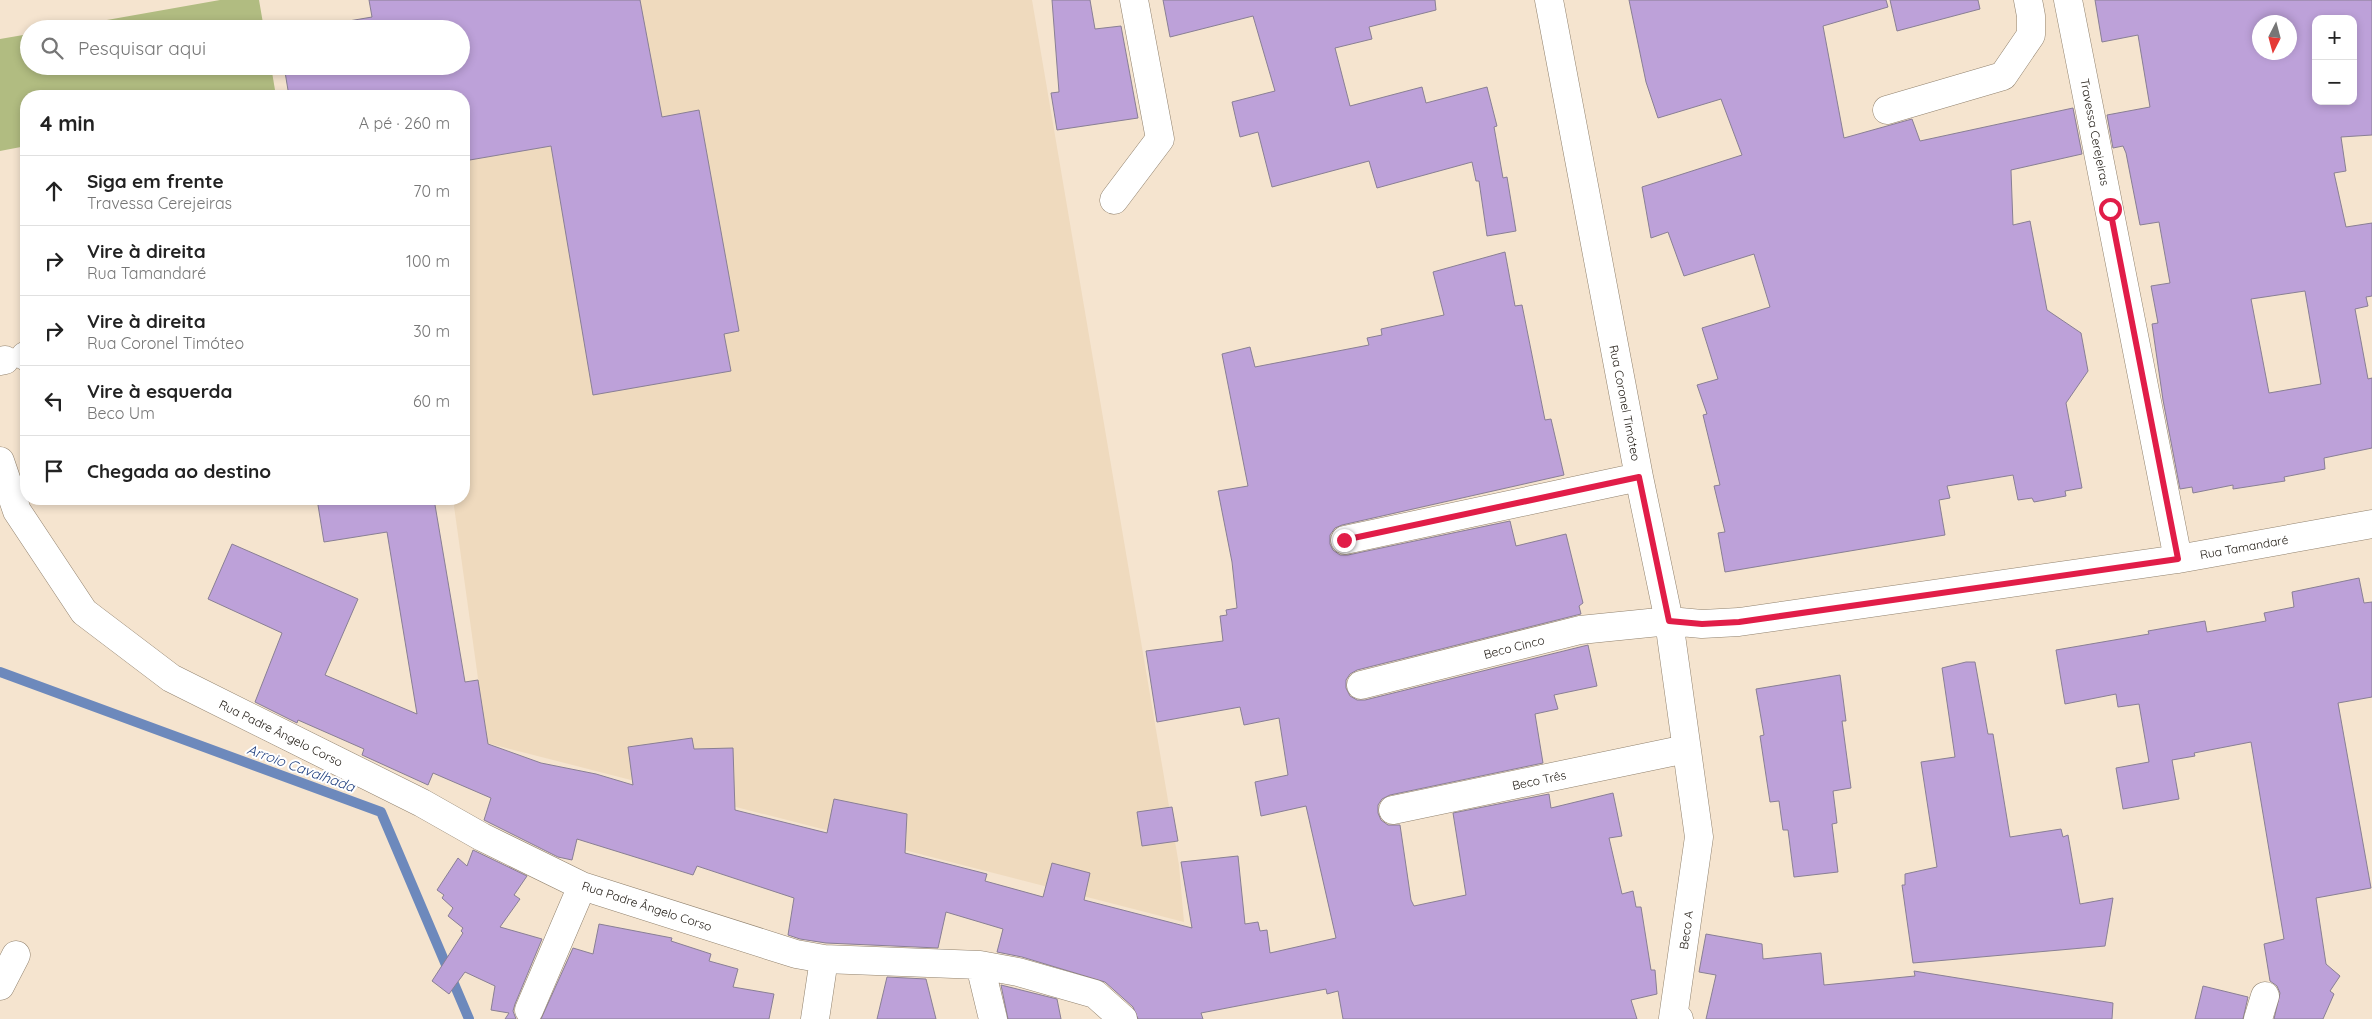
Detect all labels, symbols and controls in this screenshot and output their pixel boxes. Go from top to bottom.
north arrow [2252,15,2297,60]
map controls [2312,15,2357,105]
button: + [2312,15,2357,60]
search box [20,20,470,75]
icon: search [38,34,66,62]
text: Pesquisar aqui [78,36,206,60]
button: − [2312,60,2357,105]
street label: Travessa Cerejeiras [2077,77,2113,187]
text: 4 min [40,110,95,136]
text: A pé · 260 m [359,113,450,133]
text: Siga em frente [87,169,224,193]
icon: ahead [40,177,68,205]
text: 70 m [413,181,450,201]
text: Travessa Cerejeiras [87,193,232,213]
route start [2099,198,2122,221]
text: Vire à direita [87,239,206,263]
icon: right [40,247,68,275]
text: 100 m [406,251,450,271]
text: Rua Tamandaré [87,263,206,283]
text: Vire à direita [87,309,206,333]
icon: right [40,317,68,345]
text: 30 m [413,321,450,341]
text: Rua Coronel Timóteo [87,333,244,353]
street label: Rua Coronel Timóteo [1606,344,1644,462]
text: Vire à esquerda [87,379,232,403]
icon: left [40,387,68,415]
text: 60 m [413,391,450,411]
text: Beco Um [87,403,155,423]
icon: arrive [40,457,68,485]
text: Chegada ao destino [87,459,271,483]
route end [1333,529,1356,552]
street label: Rua Tamandaré [2199,532,2290,562]
street label: Beco Cinco [1482,632,1546,662]
street label: Rua Padre Ângelo Corso [217,696,345,770]
water label: Arroio Cavalhada [245,740,359,796]
street label: Beco Três [1511,767,1568,793]
street label: Rua Padre Ângelo Corso [580,878,714,934]
street label: Beco A [1676,909,1696,950]

